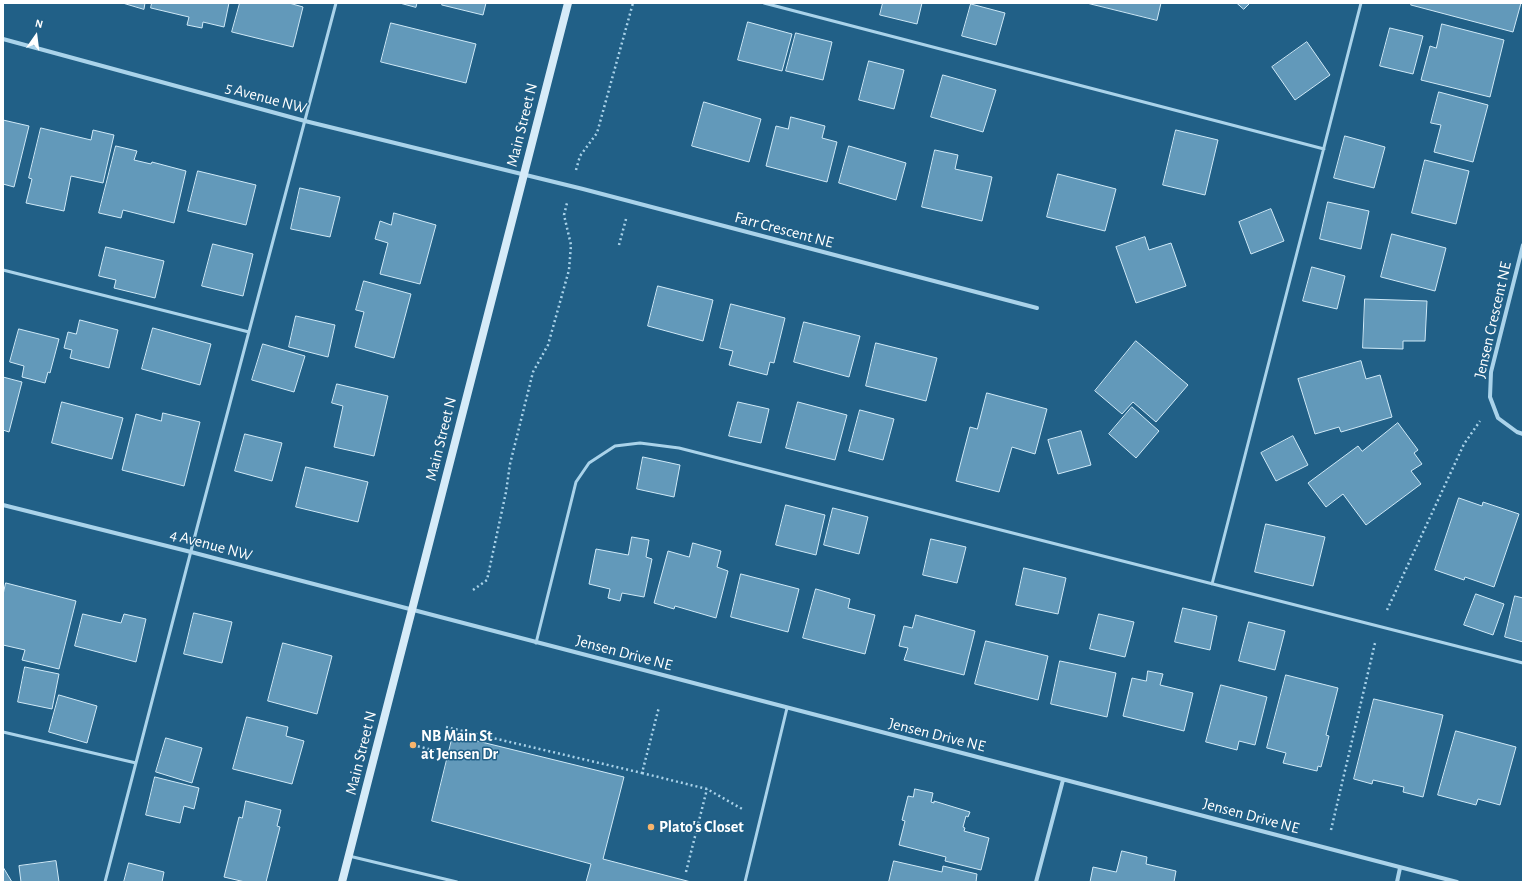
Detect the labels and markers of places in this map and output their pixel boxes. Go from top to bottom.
place label: NB Main St at Jensen Dr [421,726,498,764]
marker: NB Main St at Jensen Dr [408,740,418,750]
place label: Plato's Closet [659,817,744,837]
marker: Plato's Closet [646,822,656,832]

